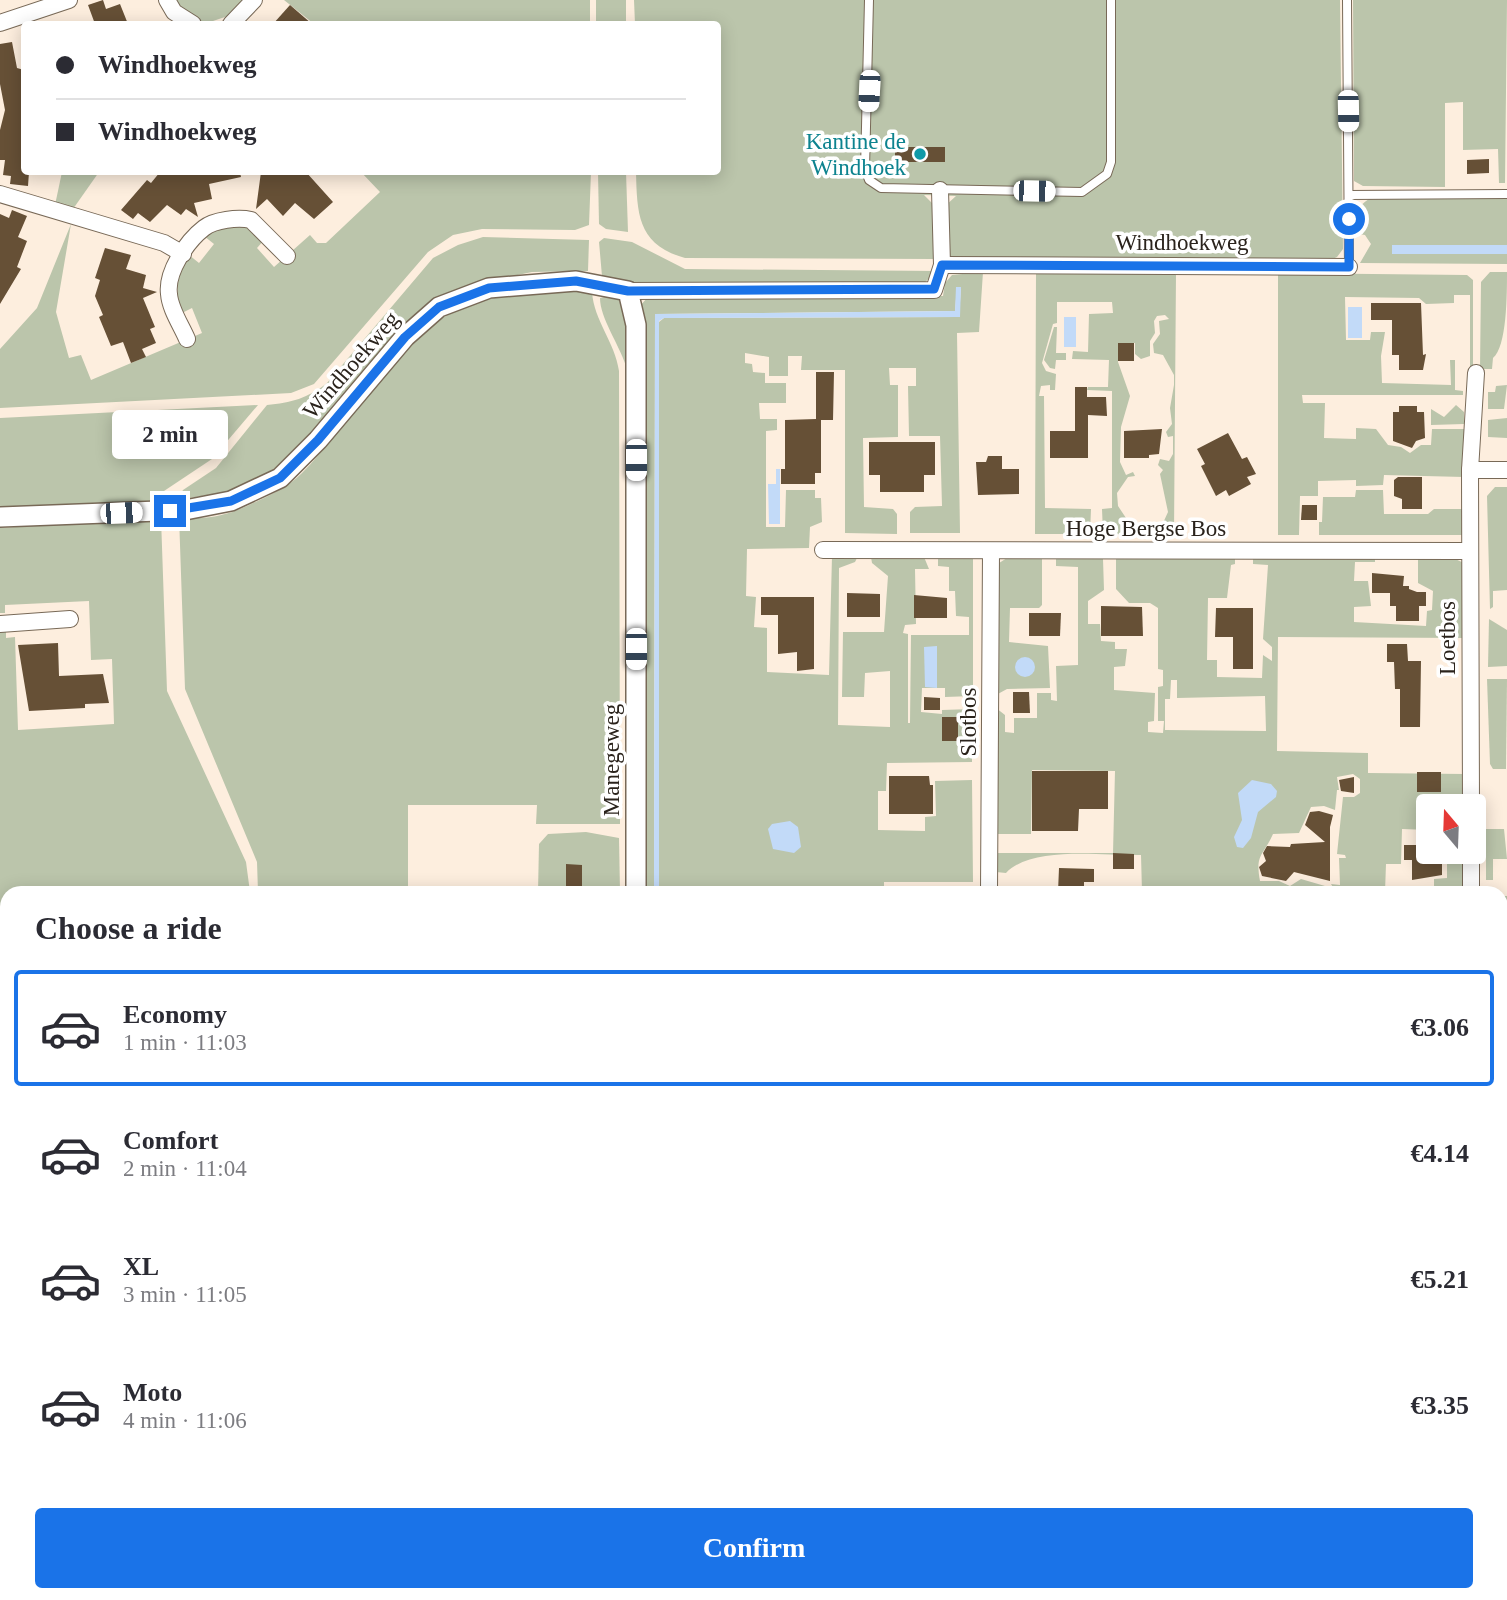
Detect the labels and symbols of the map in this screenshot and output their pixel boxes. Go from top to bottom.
car [858,69,881,113]
car [1338,90,1359,132]
place label: Kantine de Windhoek [806,129,906,180]
marker: Kantine de Windhoek [912,146,928,162]
car [1013,180,1056,202]
route start [1333,203,1365,235]
street label: Windhoekweg [1115,230,1249,255]
street label: Windhoekweg [298,306,404,423]
callout: 2 min [112,410,228,458]
car [626,439,647,481]
route end [154,495,186,527]
car [100,502,143,524]
street label: Hoge Bergse Bos [1066,516,1226,541]
street label: Loetbos [1435,601,1460,675]
car [626,628,647,670]
street label: Slotbos [956,687,981,757]
street label: Manegeweg [599,703,624,816]
north arrow [1416,794,1486,864]

